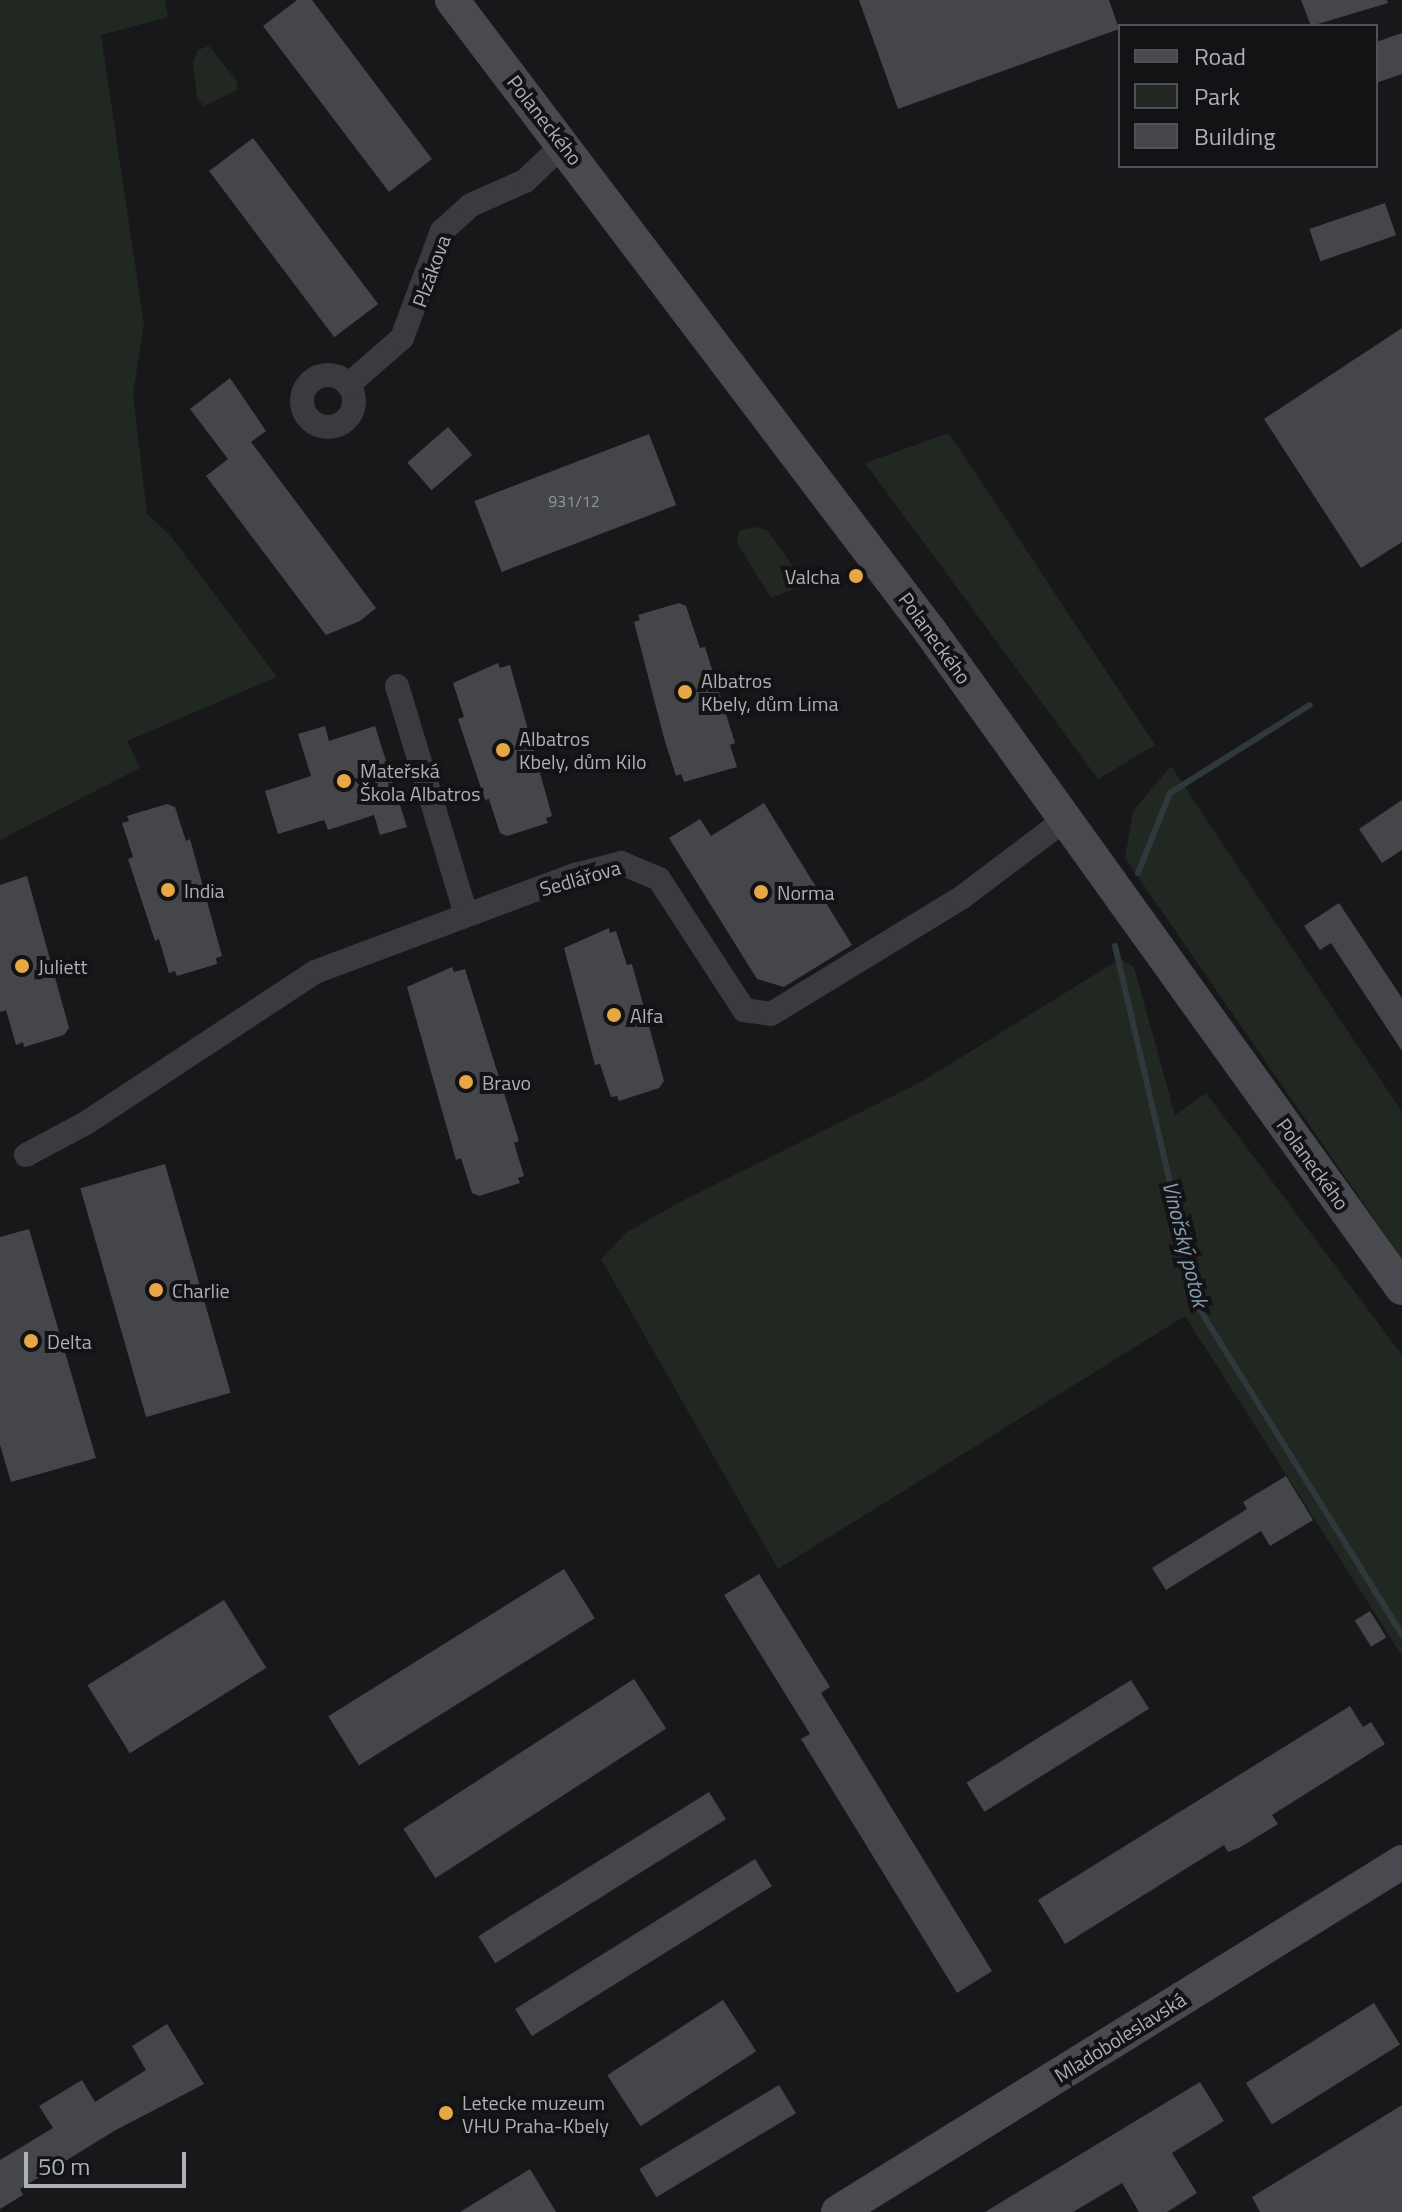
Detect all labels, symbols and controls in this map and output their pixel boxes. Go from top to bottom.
legend [1118,24,1378,168]
text: Road [1194,38,1246,74]
street label: Polaneckého [503,70,587,170]
text: Park [1194,78,1240,114]
text: Building [1194,118,1276,154]
street label: Plzákova [407,232,455,310]
house number: 931/12 [548,491,600,511]
place label: Valcha [785,564,840,588]
marker: Valcha [847,567,865,585]
street label: Polaneckého [894,588,976,688]
place label: Albatros Kbely, dům Lima [701,668,838,715]
marker: Albatros Kbely, dům Lima [676,683,694,701]
place label: Albatros Kbely, dům Kilo [519,726,647,773]
marker: Albatros Kbely, dům Kilo [494,741,512,759]
place label: Mateřská Škola Albatros [360,758,480,805]
marker: Mateřská Škola Albatros [335,772,353,790]
street label: Sedlářova [537,855,623,901]
place label: India [184,878,225,902]
place label: Norma [777,880,835,904]
marker: India [159,881,177,899]
marker: Norma [752,883,770,901]
place label: Juliett [38,954,87,978]
marker: Juliett [13,957,31,975]
place label: Alfa [630,1003,663,1027]
marker: Alfa [605,1006,623,1024]
place label: Bravo [482,1070,531,1094]
marker: Bravo [457,1073,475,1091]
street label: Polaneckého [1272,1114,1354,1214]
water label: Vinořský potok [1157,1178,1213,1310]
place label: Charlie [172,1278,230,1302]
marker: Charlie [147,1281,165,1299]
place label: Delta [47,1329,92,1353]
marker: Delta [22,1332,40,1350]
street label: Mladoboleslavská [1050,1987,1190,2087]
place label: Letecke muzeum VHU Praha-Kbely [462,2090,609,2137]
marker: Letecke muzeum VHU Praha-Kbely [437,2104,455,2122]
scale bar [28,2136,190,2186]
text: 50 m [38,2148,90,2184]

